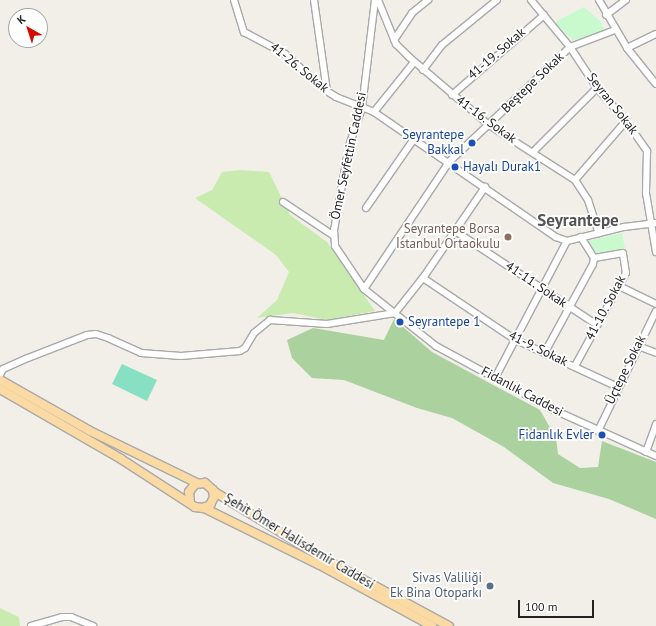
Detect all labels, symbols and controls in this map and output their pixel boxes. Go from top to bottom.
north arrow [8,8,48,48]
text: K [14,12,28,27]
street label: 41-19. Sokak [465,24,529,84]
street label: 41-26. Sokak [266,39,332,97]
street label: Beştepe Sokak [499,49,567,117]
street label: Seyran Sokak [583,70,641,138]
street label: Ömer Seyfettin Caddesi [328,91,370,221]
street label: 41-16. Sokak [452,93,520,147]
place label: Seyrantepe Bakkal [402,128,464,159]
marker: Seyrantepe Bakkal [467,138,477,148]
place label: Hayalı Durak1 [463,159,541,175]
marker: Hayalı Durak1 [450,162,460,172]
district label: Seyrantepe [537,211,619,231]
place label: Seyrantepe Borsa İstanbul Ortaokulu [396,222,500,253]
marker: Seyrantepe Borsa İstanbul Ortaokulu [503,232,513,242]
street label: 41-11. Sokak [502,258,570,312]
street label: 41-10. Sokak [582,273,630,343]
place label: Seyrantepe 1 [408,314,480,330]
marker: Seyrantepe 1 [395,317,405,327]
street label: 41-9. Sokak [505,328,571,370]
street label: Üçtepe Sokak [603,333,649,407]
street label: Fidanlık Caddesi [478,364,566,420]
place label: Fidanlık Evler [518,427,594,443]
marker: Fidanlık Evler [597,430,607,440]
street label: Şehit Ömer Halisdemir Caddesi [221,491,377,593]
place label: Sivas Valiliği Ek Bina Otoparkı [389,571,482,602]
marker: Sivas Valiliği Ek Bina Otoparkı [485,581,495,591]
scale bar [520,592,596,618]
text: 100 m [525,599,558,614]

